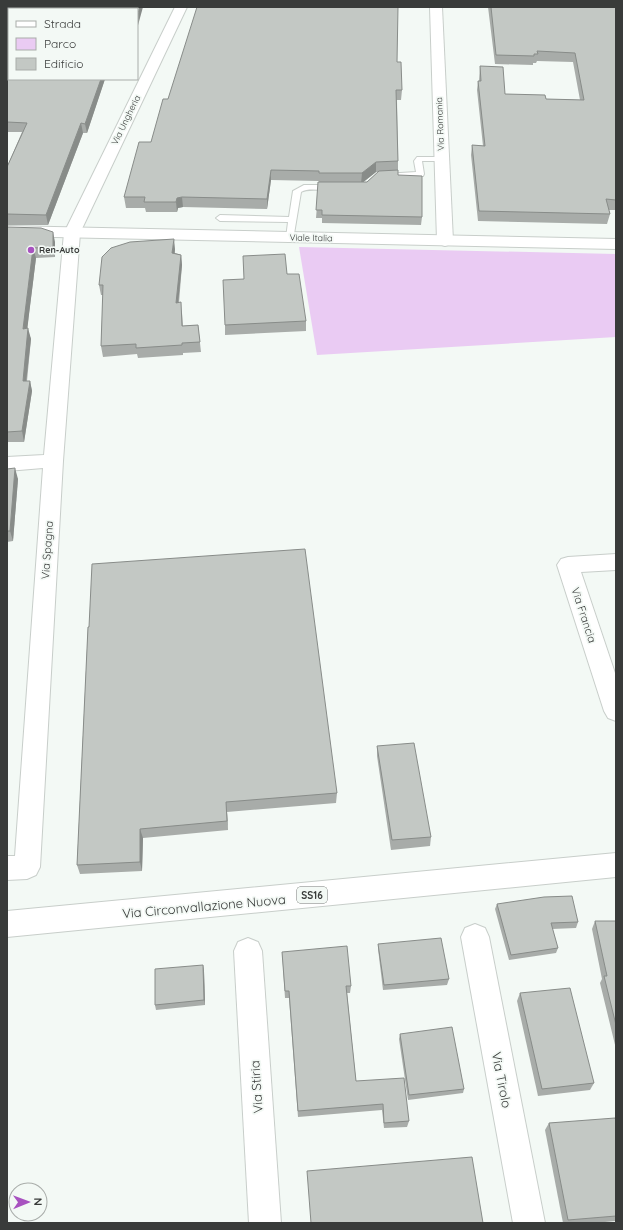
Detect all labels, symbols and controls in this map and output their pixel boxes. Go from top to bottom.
legend [8,8,138,80]
text: Strada [44,16,81,31]
text: Parco [44,36,76,51]
text: Edificio [44,56,84,71]
street label: Via Ungheria [109,93,142,147]
street label: Via Romania [433,97,446,151]
street label: Viale Italia [289,232,333,243]
place label: Ren-Auto [39,244,80,255]
marker: Ren-Auto [26,245,36,255]
street label: Via Spagna [38,520,56,580]
street label: Via Francia [568,586,600,644]
road number: SS16 [297,887,327,903]
street label: Via Circonvallazione Nuova [122,891,286,921]
street label: Via Tirolo [489,1051,515,1110]
street label: Via Stiria [246,1060,266,1114]
north arrow [8,1182,48,1222]
text: N [31,1198,45,1206]

